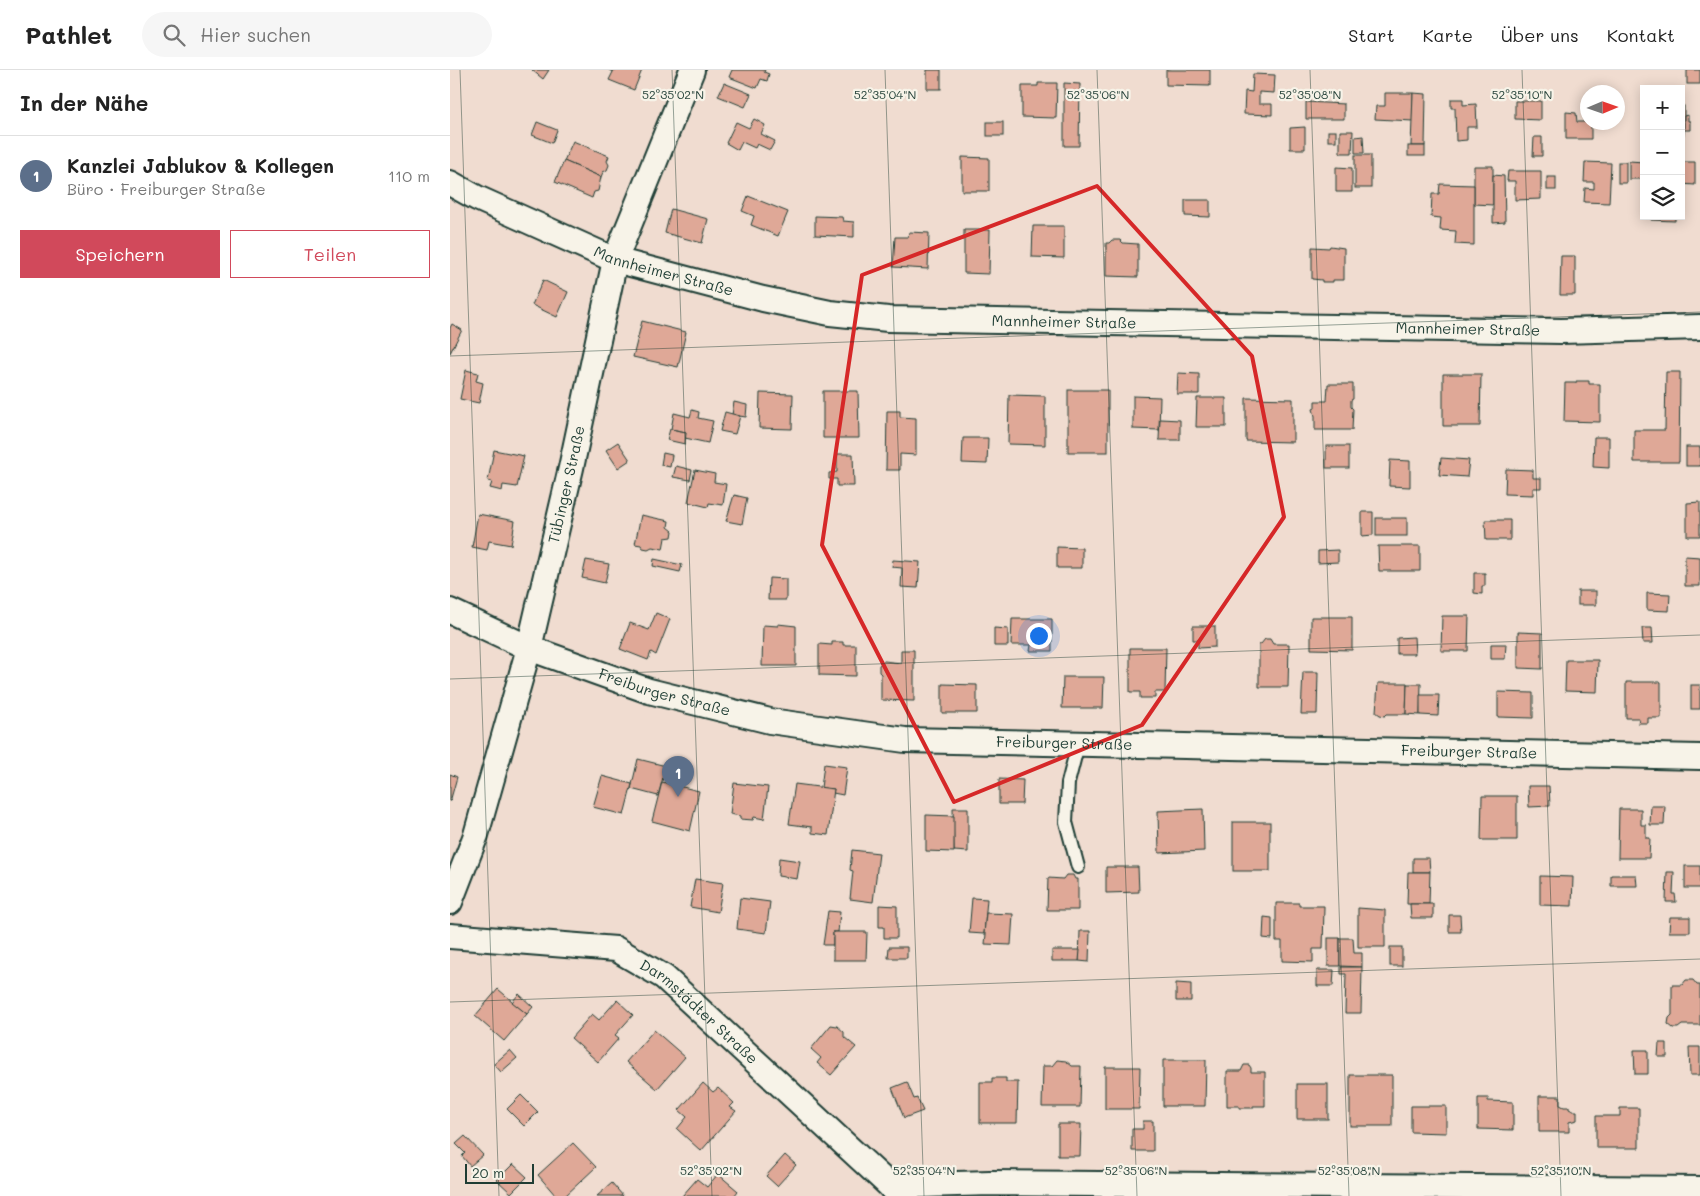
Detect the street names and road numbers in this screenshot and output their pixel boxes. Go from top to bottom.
street label: Mannheimer Straße [591,241,736,300]
street label: Mannheimer Straße [991,310,1137,332]
street label: Mannheimer Straße [1395,317,1540,340]
street label: Tübinger Straße [543,424,589,545]
street label: Freiburger Straße [596,663,733,720]
street label: Freiburger Straße [996,731,1133,754]
street label: Freiburger Straße [1401,740,1538,763]
street label: Darmstädter Straße [637,954,763,1068]

